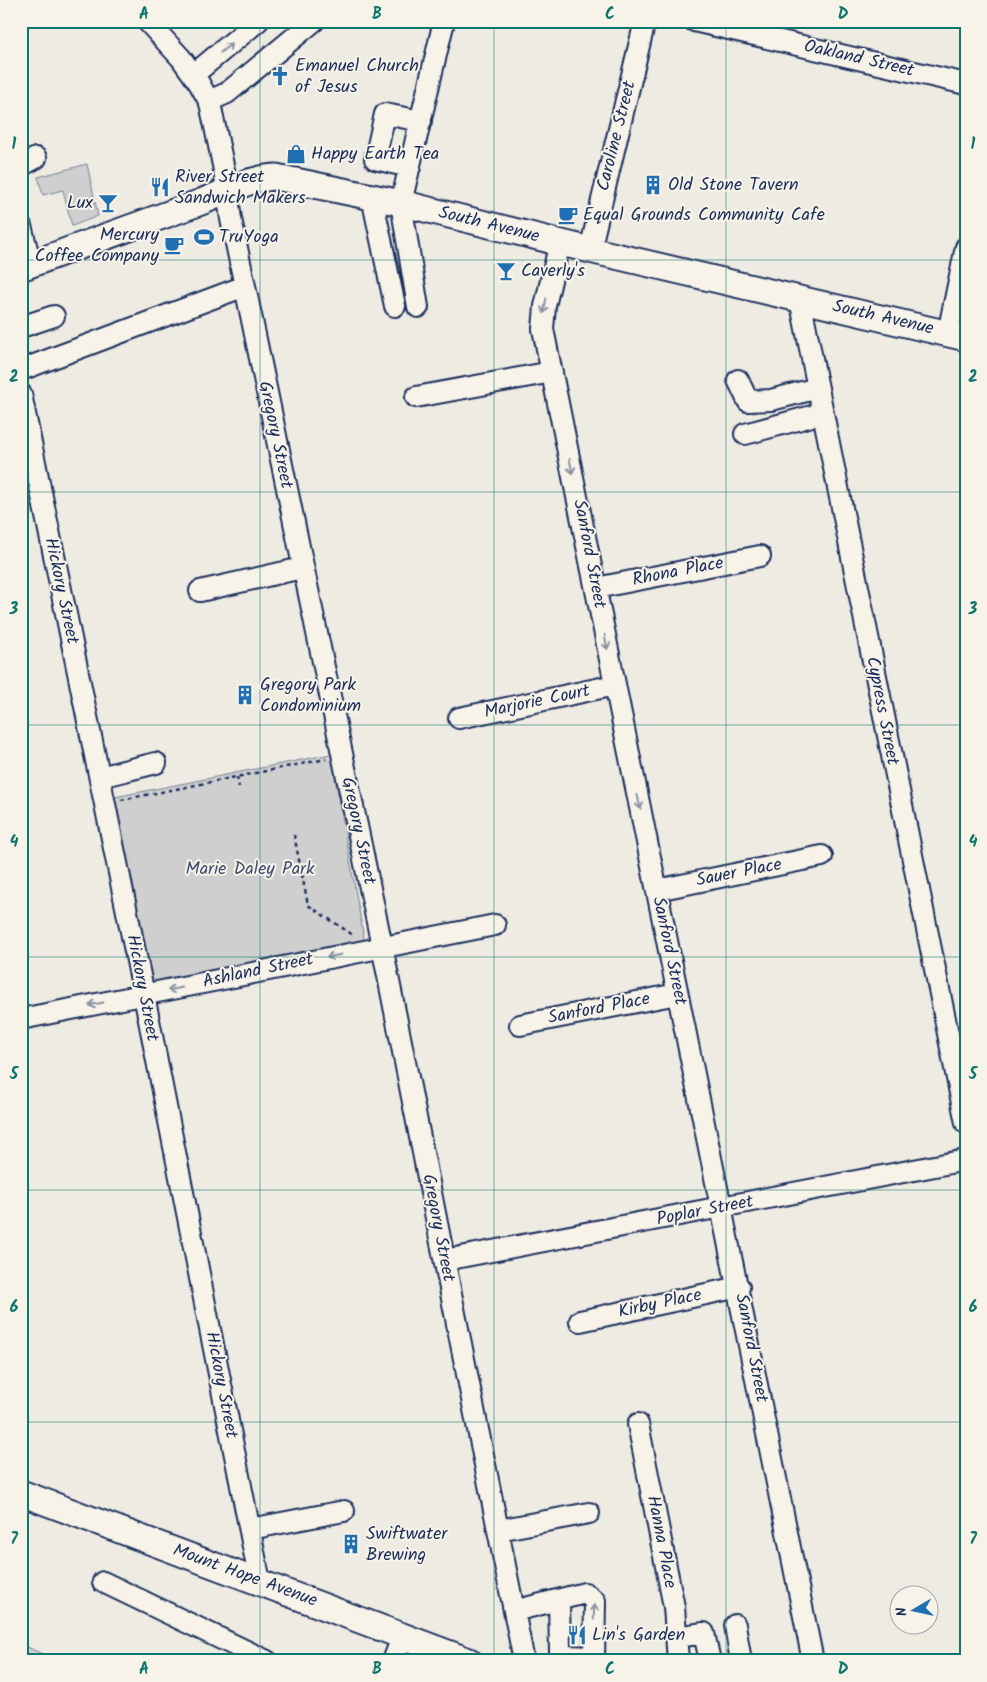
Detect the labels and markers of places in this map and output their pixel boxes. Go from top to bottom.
place label: Emanuel Church of Jesus [295,52,419,102]
church icon: Emanuel Church of Jesus [269,65,291,87]
place label: Happy Earth Tea [311,140,439,169]
shop icon: Happy Earth Tea [285,143,307,165]
place label: River Street Sandwich Makers [175,163,306,213]
place label: Old Stone Tavern [668,171,799,200]
building icon: Old Stone Tavern [642,174,664,196]
restaurant icon: River Street Sandwich Makers [149,176,171,198]
place label: Lux [67,189,93,218]
bar icon: Lux [97,192,119,214]
place label: Equal Grounds Community Cafe [583,201,825,230]
cafe icon: Equal Grounds Community Cafe [557,204,579,226]
place label: Mercury Coffee Company [35,221,160,271]
place label: TruYoga [219,223,279,252]
sports icon: TruYoga [193,226,215,248]
cafe icon: Mercury Coffee Company [163,234,185,256]
place label: Caverly's [521,257,585,286]
bar icon: Caverly's [495,260,517,282]
place label: Gregory Park Condominium [260,671,361,721]
building icon: Gregory Park Condominium [234,684,256,706]
place label: Swiftwater Brewing [366,1520,448,1570]
building icon: Swiftwater Brewing [340,1533,362,1555]
place label: Lin's Garden [592,1621,685,1650]
restaurant icon: Lin's Garden [566,1624,588,1646]

